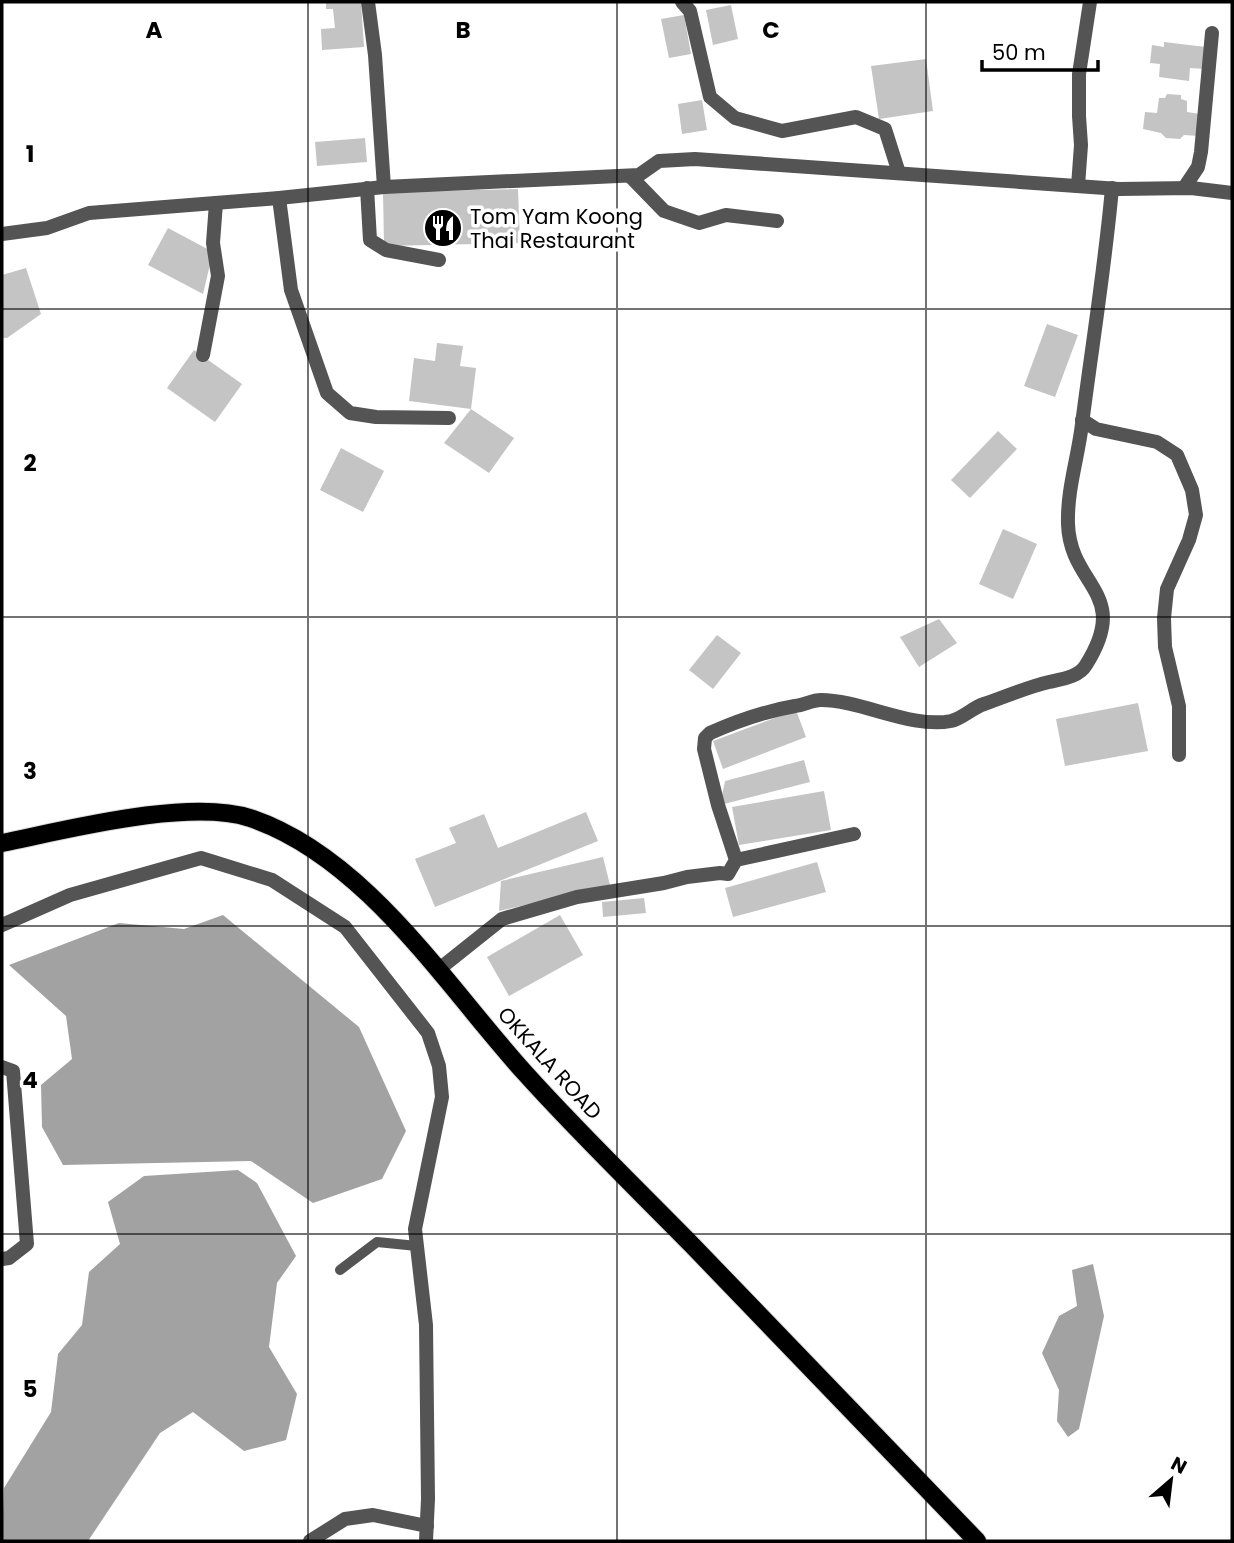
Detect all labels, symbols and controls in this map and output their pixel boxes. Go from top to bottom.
text: A [146,14,163,46]
text: B [455,14,471,46]
text: C [762,14,780,46]
scale bar [982,28,1098,72]
text: 50 m [992,38,1046,67]
text: 1 [26,138,34,170]
place label: Tom Yam Koong Thai Restaurant [470,202,643,255]
restaurant icon: Tom Yam Koong Thai Restaurant [422,207,464,249]
text: 2 [23,447,37,479]
text: 3 [23,755,37,787]
street label: OKKALA ROAD [491,1000,609,1126]
text: 4 [22,1064,38,1096]
text: 5 [23,1373,37,1405]
north arrow [1136,1445,1206,1515]
text: N [1166,1450,1191,1481]

